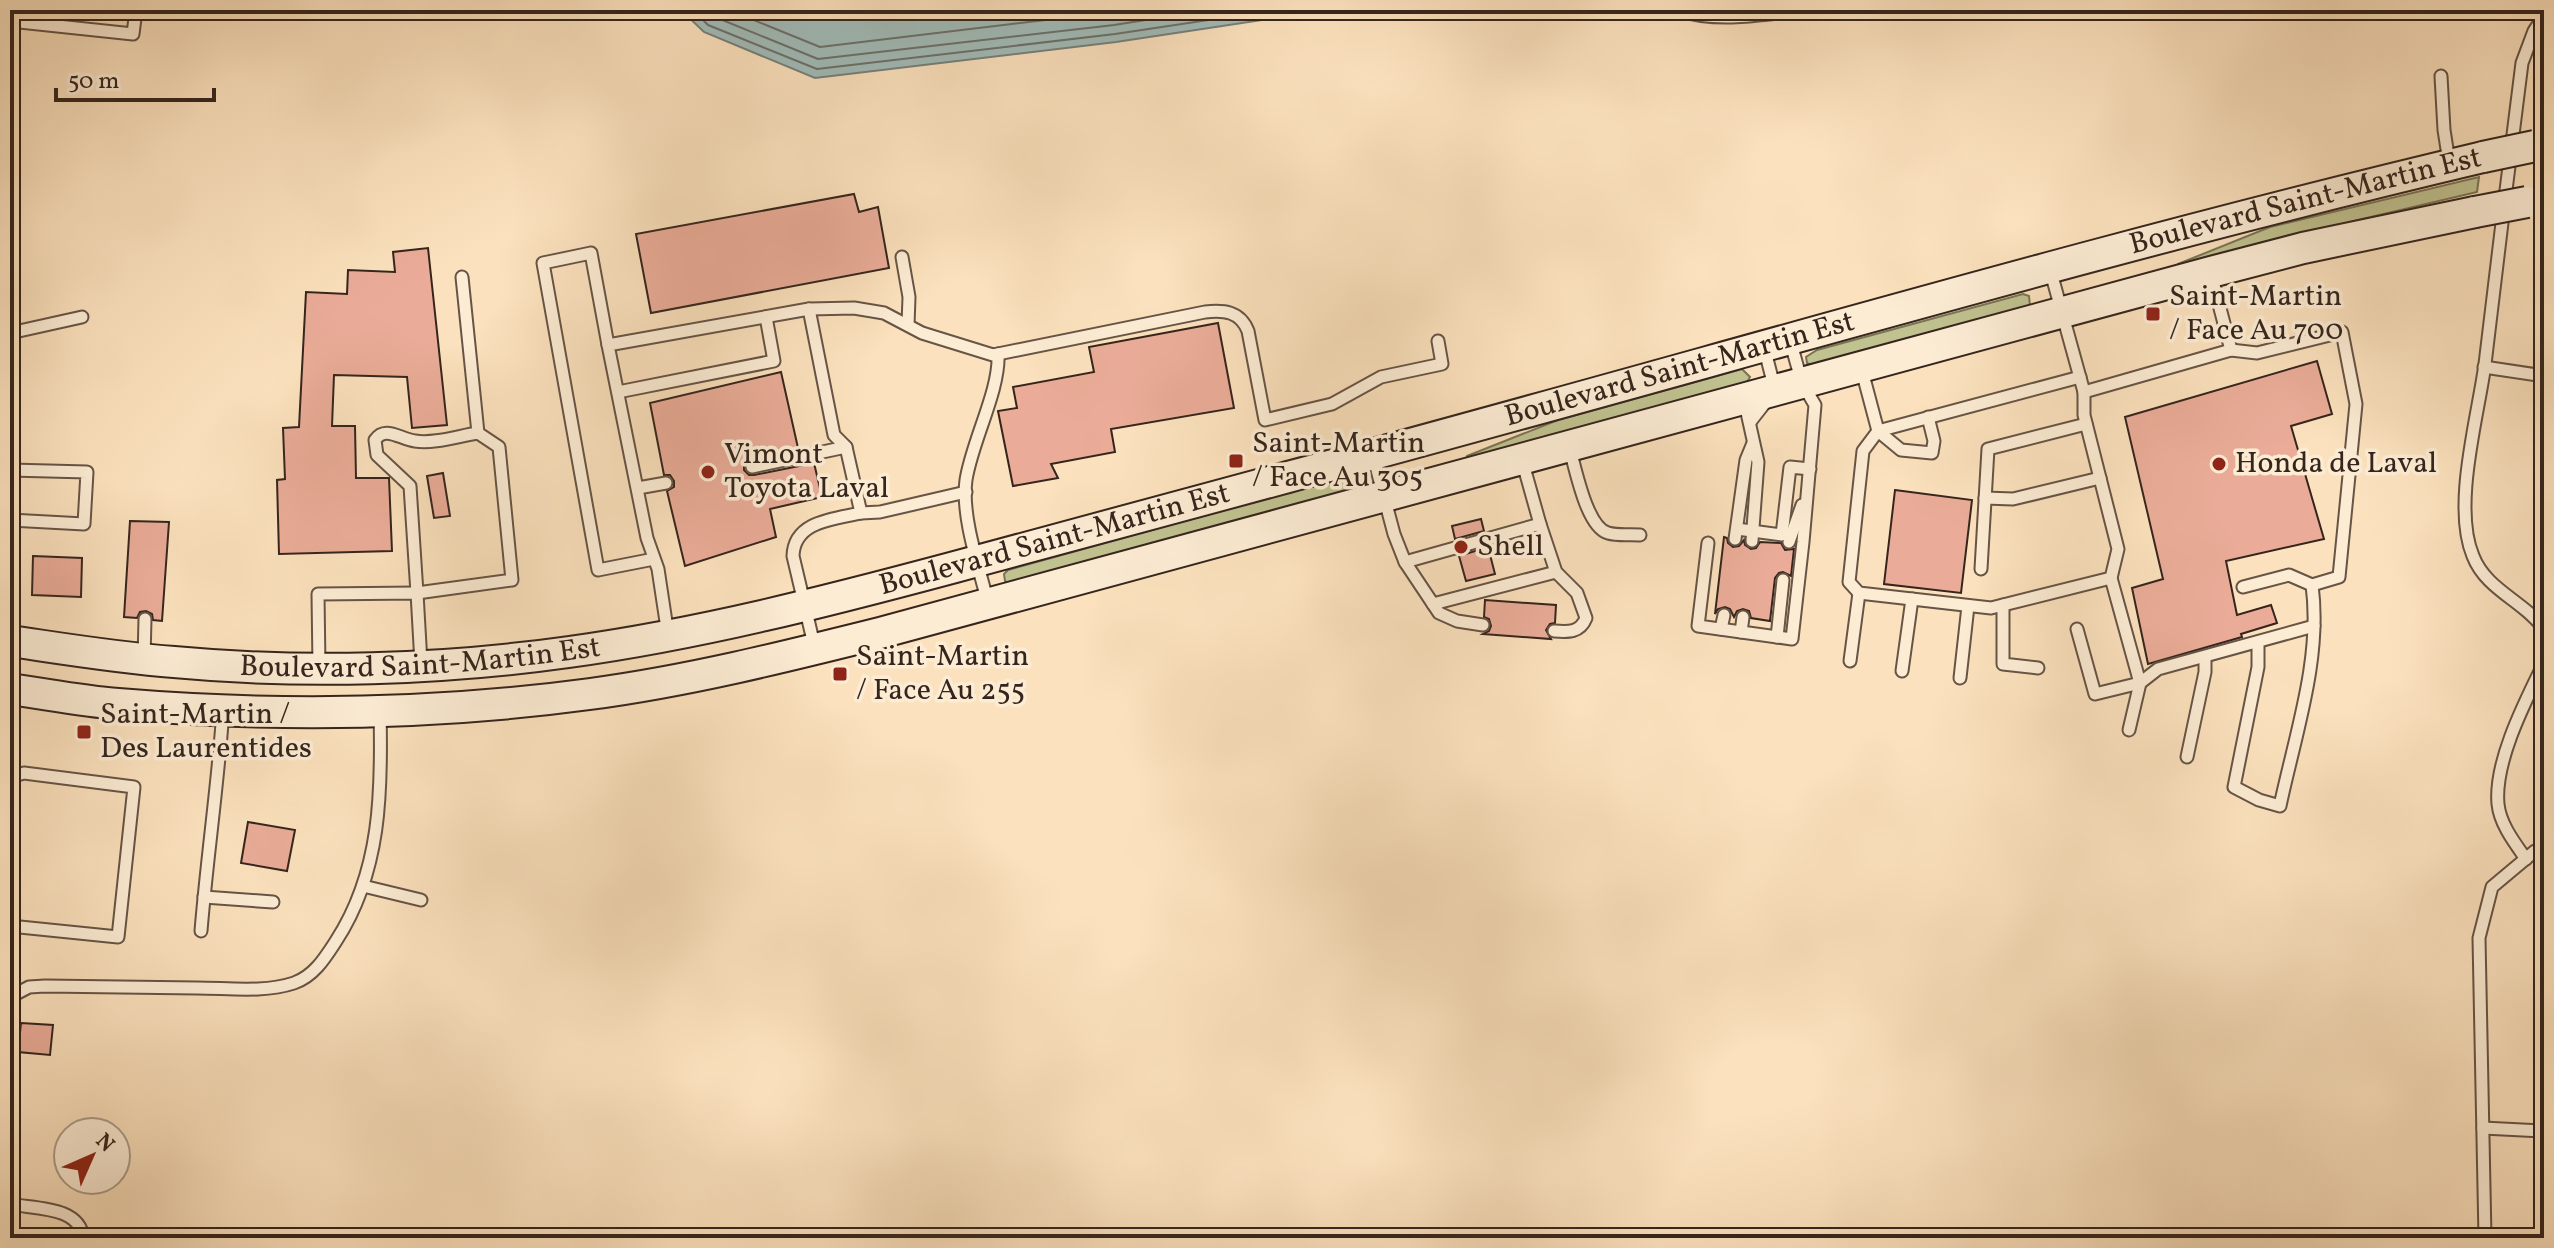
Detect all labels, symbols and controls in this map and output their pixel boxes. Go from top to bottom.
scale bar [56,52,214,102]
text: 50 m [68,65,120,99]
street label: Boulevard Saint-Martin Est [2125,137,2486,266]
place label: Saint-Martin / Face Au 700 [2169,276,2343,352]
street label: Boulevard Saint-Martin Est [1500,301,1860,438]
marker: Saint-Martin / Face Au 700 [2144,305,2162,323]
place label: Saint-Martin / Face Au 305 [1252,423,1425,499]
place label: Vimont Toyota Laval [724,434,889,510]
place label: Honda de Laval [2235,443,2437,485]
marker: Saint-Martin / Face Au 305 [1227,452,1245,470]
marker: Honda de Laval [2210,455,2228,473]
marker: Vimont Toyota Laval [699,463,717,481]
street label: Boulevard Saint-Martin Est [875,473,1235,607]
place label: Shell [1477,526,1544,568]
marker: Shell [1452,538,1470,556]
street label: Boulevard Saint-Martin Est [239,627,603,690]
place label: Saint-Martin / Face Au 255 [856,636,1029,712]
marker: Saint-Martin / Face Au 255 [831,665,849,683]
place label: Saint-Martin / Des Laurentides [100,694,312,770]
marker: Saint-Martin / Des Laurentides [75,723,93,741]
north arrow [52,1116,132,1196]
text: N [88,1127,121,1160]

